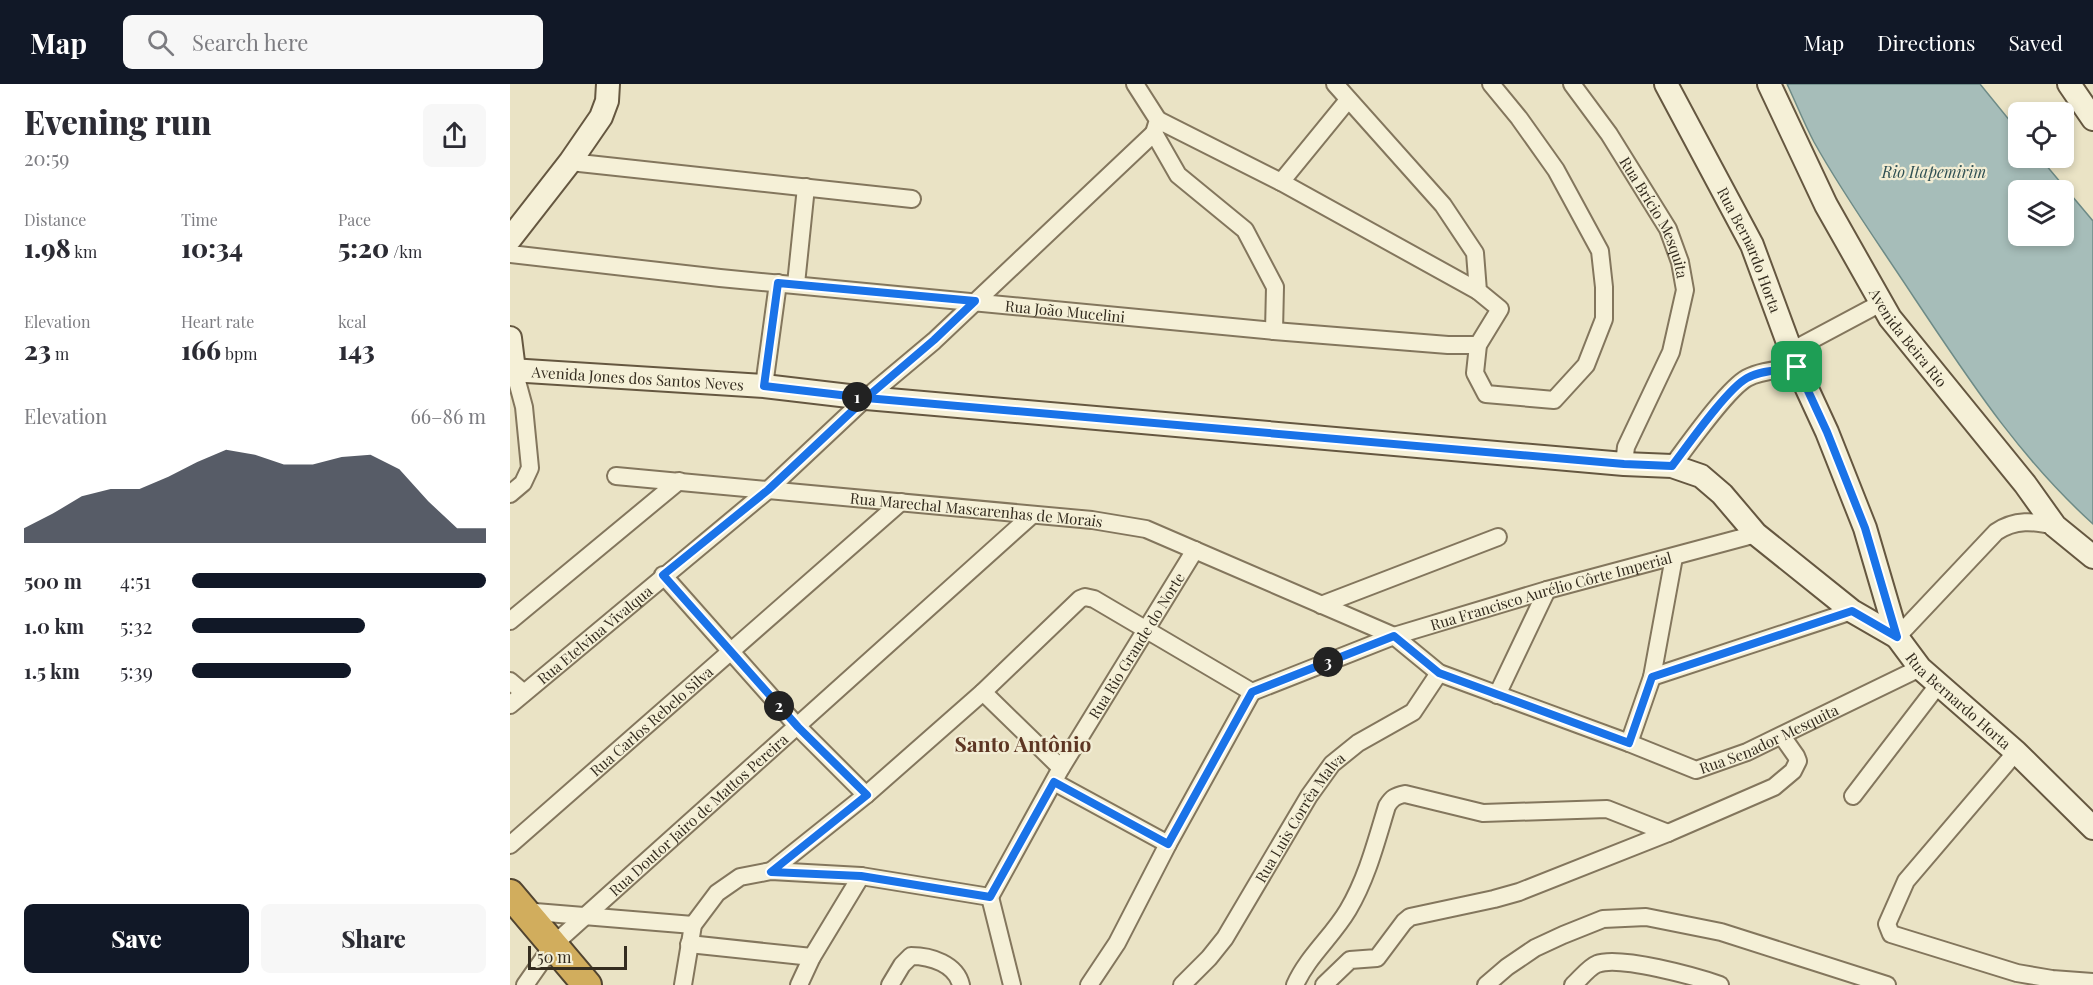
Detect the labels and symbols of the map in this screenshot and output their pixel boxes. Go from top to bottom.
street label: Rua Brício Mesquita [1615,153,1693,280]
water label: Rio Itapemirim [1881,161,1986,182]
street label: Rua Bernardo Horta [1713,184,1786,316]
street label: Avenida Beira Rio [1865,283,1952,391]
street label: Rua João Mucelini [1004,295,1127,327]
pin [1771,341,1822,392]
street label: Avenida Jones dos Santos Neves [530,361,744,395]
pin: 1 [842,382,872,412]
street label: Rua Marechal Mascarenhas de Morais [849,488,1104,532]
street label: Rua Francisco Aurélio Côrte Imperial [1428,547,1674,635]
street label: Rua Rio Grande do Norte [1084,569,1189,722]
street label: Rua Etelvina Vivalqua [533,580,657,688]
pin: 3 [1313,647,1343,677]
street label: Rua Bernardo Horta [1902,648,2016,754]
street label: Rua Carlos Rebelo Silva [585,661,718,781]
pin: 2 [764,691,794,721]
street label: Rua Senador Mesquita [1696,699,1842,778]
street label: Rua Doutor Jairo de Mattos Pereira [605,729,792,900]
district label: Santo Antônio [955,729,1092,757]
street label: Rua Luis Corrêa Malva [1250,747,1349,886]
scale bar [528,943,627,970]

